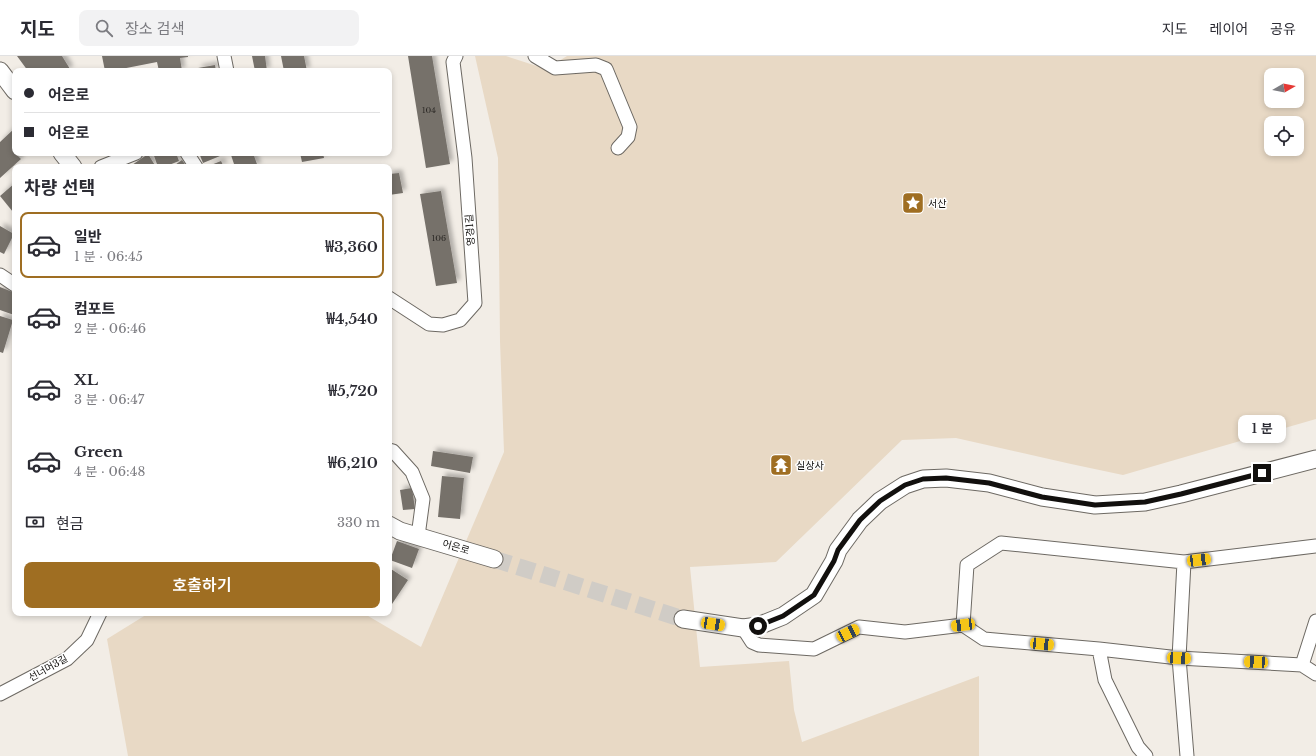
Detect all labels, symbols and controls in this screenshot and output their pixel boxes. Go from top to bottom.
search box [79,10,359,46]
icon: search [93,17,115,39]
text: 지도 [20,18,55,41]
text: 장소 검색 [125,19,184,38]
text: 지도 [1162,20,1188,38]
text: 레이어 [1210,20,1248,38]
text: 공유 [1270,20,1296,38]
north arrow [1264,68,1304,108]
map controls [1264,68,1304,156]
text: 어은로 [48,85,89,104]
house number: 104 [422,105,436,115]
button: locate [1264,116,1304,156]
text: 어은로 [48,123,89,142]
text: 차량 선택 [24,177,95,199]
place icon: 서산 [900,190,926,216]
place label: 서산 [928,197,946,210]
street label: 영경1길 [462,214,478,246]
icon: car [26,227,62,263]
text: 일반 [74,227,102,246]
house number: 106 [432,233,446,243]
text: ₩3,360 [325,237,378,256]
text: 1 분 · 06:45 [74,248,143,265]
icon: car [26,299,62,335]
text: 컴포트 [74,299,115,318]
text: ₩4,540 [326,309,378,328]
text: 2 분 · 06:46 [74,320,146,337]
text: XL [74,370,98,389]
icon: car [26,371,62,407]
text: ₩5,720 [328,381,378,400]
text: 3 분 · 06:47 [74,391,144,408]
callout: 1 분 [1238,415,1286,443]
text: 1 분 [1251,420,1273,437]
text: Green [74,442,123,461]
icon: car [26,443,62,479]
temple icon: 실상사 [768,452,794,478]
text: ₩6,210 [328,453,378,472]
place label: 실상사 [796,459,824,472]
text: 4 분 · 06:48 [74,463,145,480]
route end [1253,464,1271,482]
icon: cash [24,511,46,533]
text: 현금 [56,514,84,533]
text: 330 m [337,514,380,531]
street label: 어은로 [441,537,471,557]
car [1186,553,1212,567]
button: 호출하기 [24,562,380,608]
car [700,616,726,632]
route start [749,617,767,635]
car [950,618,976,632]
car [835,622,861,644]
car [1030,637,1054,651]
car [1167,651,1191,665]
street label: 선너머3길 [26,652,70,684]
car [1244,655,1268,669]

